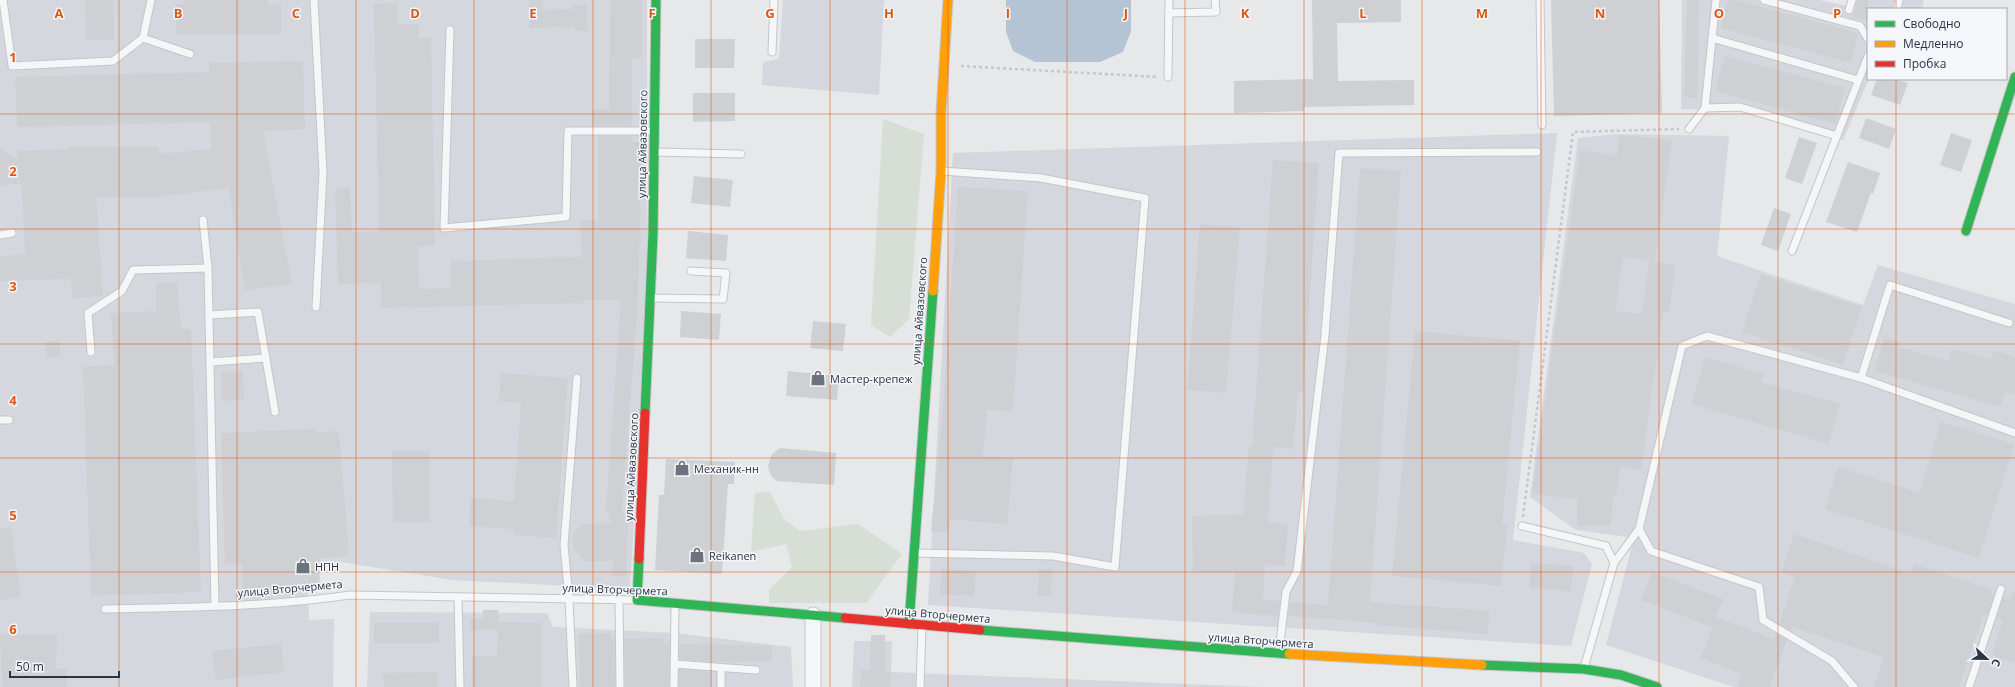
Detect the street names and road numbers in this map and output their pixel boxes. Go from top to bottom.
street label: улица Айвазовского [634,89,650,198]
street label: улица Айвазовского [908,256,930,366]
street label: улица Айвазовского [621,412,641,521]
street label: улица Вторчермета [237,576,343,600]
street label: улица Вторчермета [562,580,668,598]
street label: улица Вторчермета [885,602,991,626]
street label: улица Вторчермета [1208,629,1314,651]

